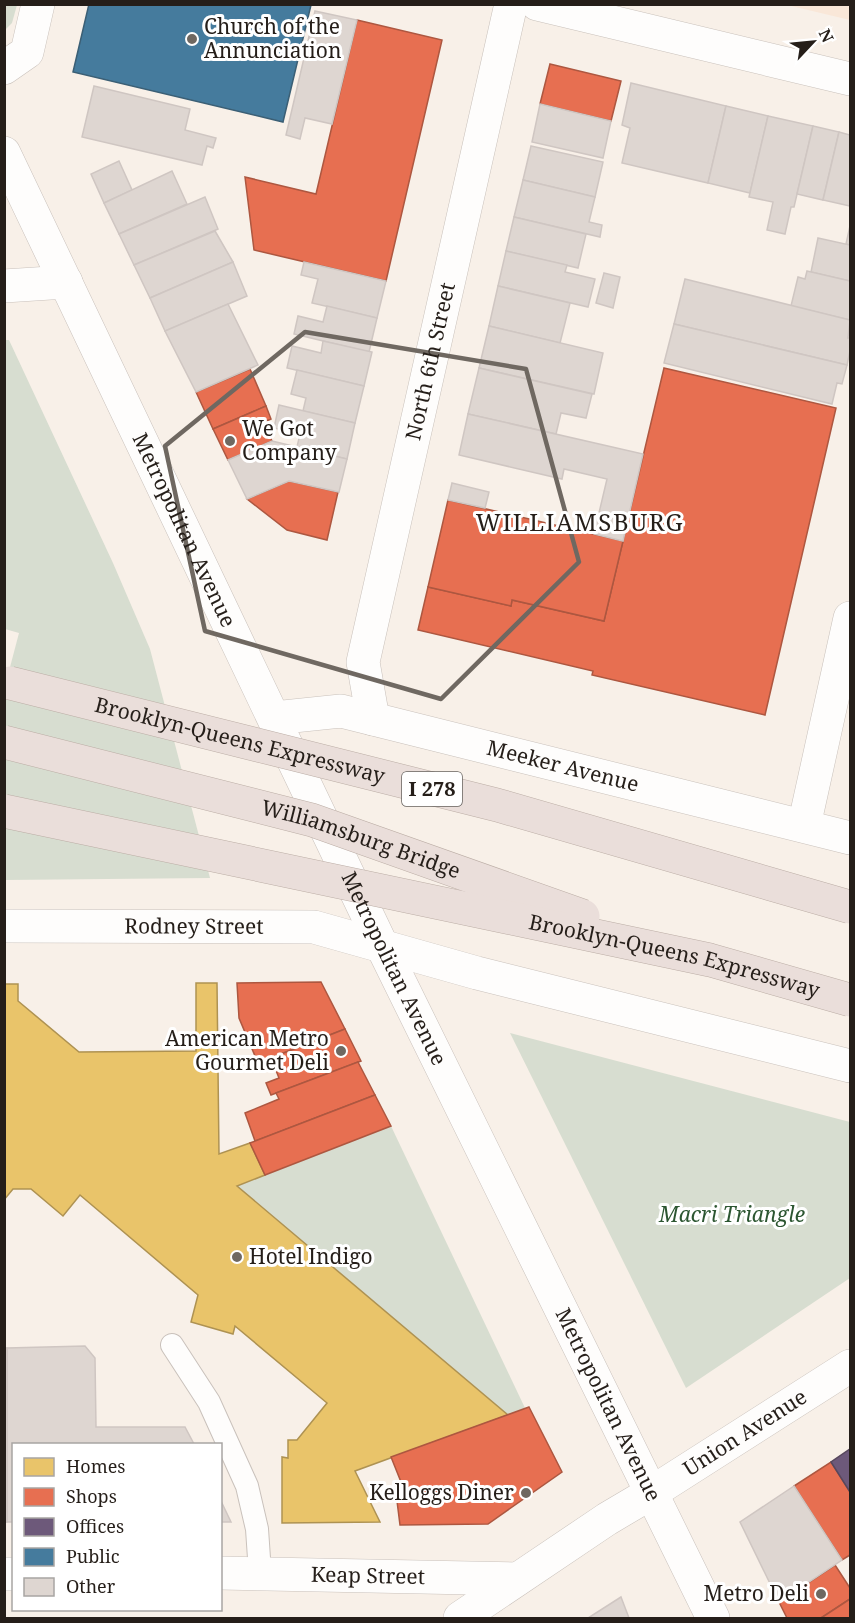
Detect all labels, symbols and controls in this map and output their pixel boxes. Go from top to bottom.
place label: Church of the Annunciation [204,12,341,64]
north arrow [783,12,843,72]
text: N [814,25,839,46]
marker: Church of the Annunciation [185,32,199,46]
street label: North 6th Street [398,280,461,443]
place label: We Got Company [242,414,337,466]
street label: Metropolitan Avenue [127,428,243,632]
marker: We Got Company [223,434,237,448]
district label: WILLIAMSBURG [476,505,684,538]
street label: Brooklyn-Queens Expressway [92,690,388,789]
street label: Meeker Avenue [484,733,642,798]
road number: I 278 [402,772,462,806]
street label: Williamsburg Bridge [258,793,465,885]
street label: Metropolitan Avenue [336,867,454,1070]
street label: Brooklyn-Queens Expressway [527,907,823,1004]
street label: Rodney Street [124,911,264,940]
place label: American Metro Gourmet Deli [165,1024,329,1076]
marker: American Metro Gourmet Deli [334,1044,348,1058]
park label: Macri Triangle [658,1200,805,1228]
place label: Hotel Indigo [249,1242,373,1270]
marker: Hotel Indigo [230,1250,244,1264]
street label: Metropolitan Avenue [550,1303,668,1506]
street label: Union Avenue [677,1382,812,1482]
legend [12,1443,222,1611]
text: Homes [66,1454,125,1478]
place label: Kelloggs Diner [369,1478,514,1506]
text: Shops [66,1484,117,1508]
marker: Kelloggs Diner [519,1486,533,1500]
text: Offices [66,1514,124,1538]
text: Public [66,1544,120,1568]
street label: Keap Street [311,1560,425,1590]
text: Other [66,1574,116,1598]
place label: Metro Deli [703,1579,809,1607]
marker: Metro Deli [814,1587,828,1601]

